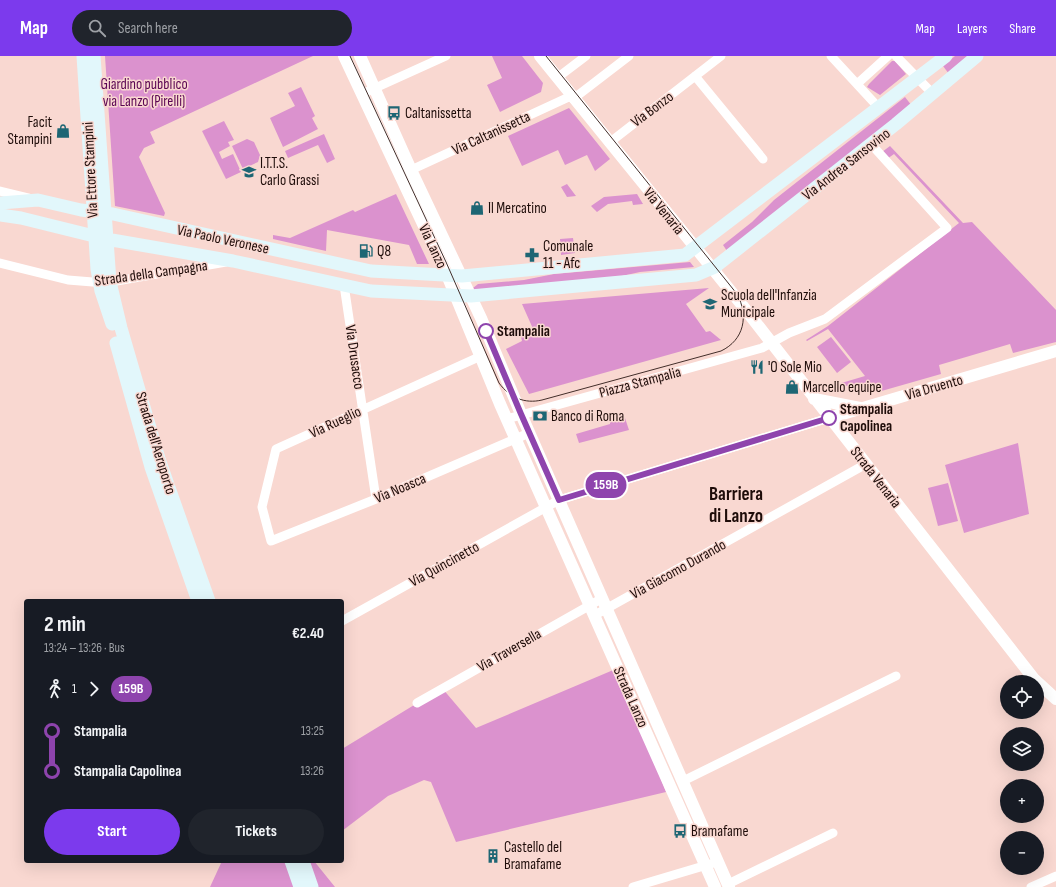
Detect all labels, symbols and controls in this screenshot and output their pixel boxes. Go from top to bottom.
search box [72,10,352,46]
text: Map [20,17,48,40]
icon: search [86,17,108,39]
text: Search here [118,19,178,38]
text: Map [915,20,935,37]
text: Layers [957,20,987,37]
text: Share [1009,20,1036,37]
park label: Giardino pubblico via Lanzo (Pirelli) [100,75,188,111]
street label: Via Bonzo [627,87,677,132]
place label: Caltanissetta [405,104,472,123]
bus stop icon: Caltanissetta [386,105,402,121]
street label: Via Caltanissetta [449,107,534,160]
place label: Facit Stampini [7,113,52,149]
street label: Via Ettore Stampini [78,121,103,218]
shop icon: Facit Stampini [55,123,71,139]
street label: Via Andrea Sansovino [798,124,894,205]
place label: I.T.T.S. Carlo Grassi [260,154,319,190]
school or university icon: I.T.T.S. Carlo Grassi [241,164,257,180]
street label: Via Venaria [639,184,688,239]
place label: Il Mercatino [488,199,547,218]
shop icon: Il Mercatino [469,200,485,216]
street label: Via Paolo Veronese [175,220,271,259]
street label: Via Lanzo [414,221,451,271]
place label: Comunale 11 - Afc [543,237,593,273]
place label: Q8 [377,242,391,261]
fuel station icon: Q8 [358,243,374,259]
pharmacy icon: Comunale 11 - Afc [524,247,540,263]
street label: Strada della Campagna [93,256,209,291]
place label: Scuola dell'Infanzia Municipale [721,286,817,322]
school or university icon: Scuola dell'Infanzia Municipale [702,296,718,312]
place label: Stampalia [497,322,550,341]
marker: Stampalia [478,323,494,339]
street label: Via Drusacco [341,324,368,391]
place label: 'O Sole Mio [768,358,822,377]
restaurant icon: 'O Sole Mio [749,359,765,375]
street label: Piazza Stampalia [597,362,683,403]
street label: Via Druento [903,370,965,405]
place label: Marcello equipe [803,378,881,397]
shop icon: Marcello equipe [784,379,800,395]
street label: Strada dell'Aeroporto [131,390,180,497]
place label: Stampalia Capolinea [840,400,893,436]
street label: Via Rueglio [306,402,364,443]
place label: Banco di Roma [551,407,625,426]
bank icon: Banco di Roma [532,408,548,424]
marker: Stampalia Capolinea [821,410,837,426]
street label: Strada Venaria [846,443,906,512]
street label: Via Noasca [371,469,429,508]
line badge: 159B [578,472,634,498]
text: 159B [594,476,618,493]
district label: Barriera di Lanzo [709,483,763,528]
street label: Via Giacomo Durando [627,535,729,604]
street label: Via Quincinetto [406,537,483,591]
text: 2 min [44,611,86,638]
text: €2.40 [292,624,324,643]
street label: Via Traversella [474,624,545,676]
text: 13:24 – 13:26 · Bus [44,640,125,656]
street label: Strada Lanzo [609,664,652,730]
map controls [1000,675,1044,875]
button: locate [1000,675,1044,719]
icon: walk [44,678,66,700]
icon: forward [83,678,105,700]
text: 159B [119,680,144,697]
text: 1 [72,681,77,697]
text: Stampalia [74,722,127,741]
text: 13:25 [301,723,324,739]
button: layers [1000,727,1044,771]
text: Stampalia Capolinea [74,762,181,781]
text: 13:26 [300,763,324,779]
button: + [1000,779,1044,823]
button: Start [44,809,180,855]
button: Tickets [188,809,324,855]
place label: Bramafame [691,822,749,841]
bus stop icon: Bramafame [672,823,688,839]
button: − [1000,831,1044,875]
place label: Castello del Bramafame [504,838,562,874]
building icon: Castello del Bramafame [485,848,501,864]

